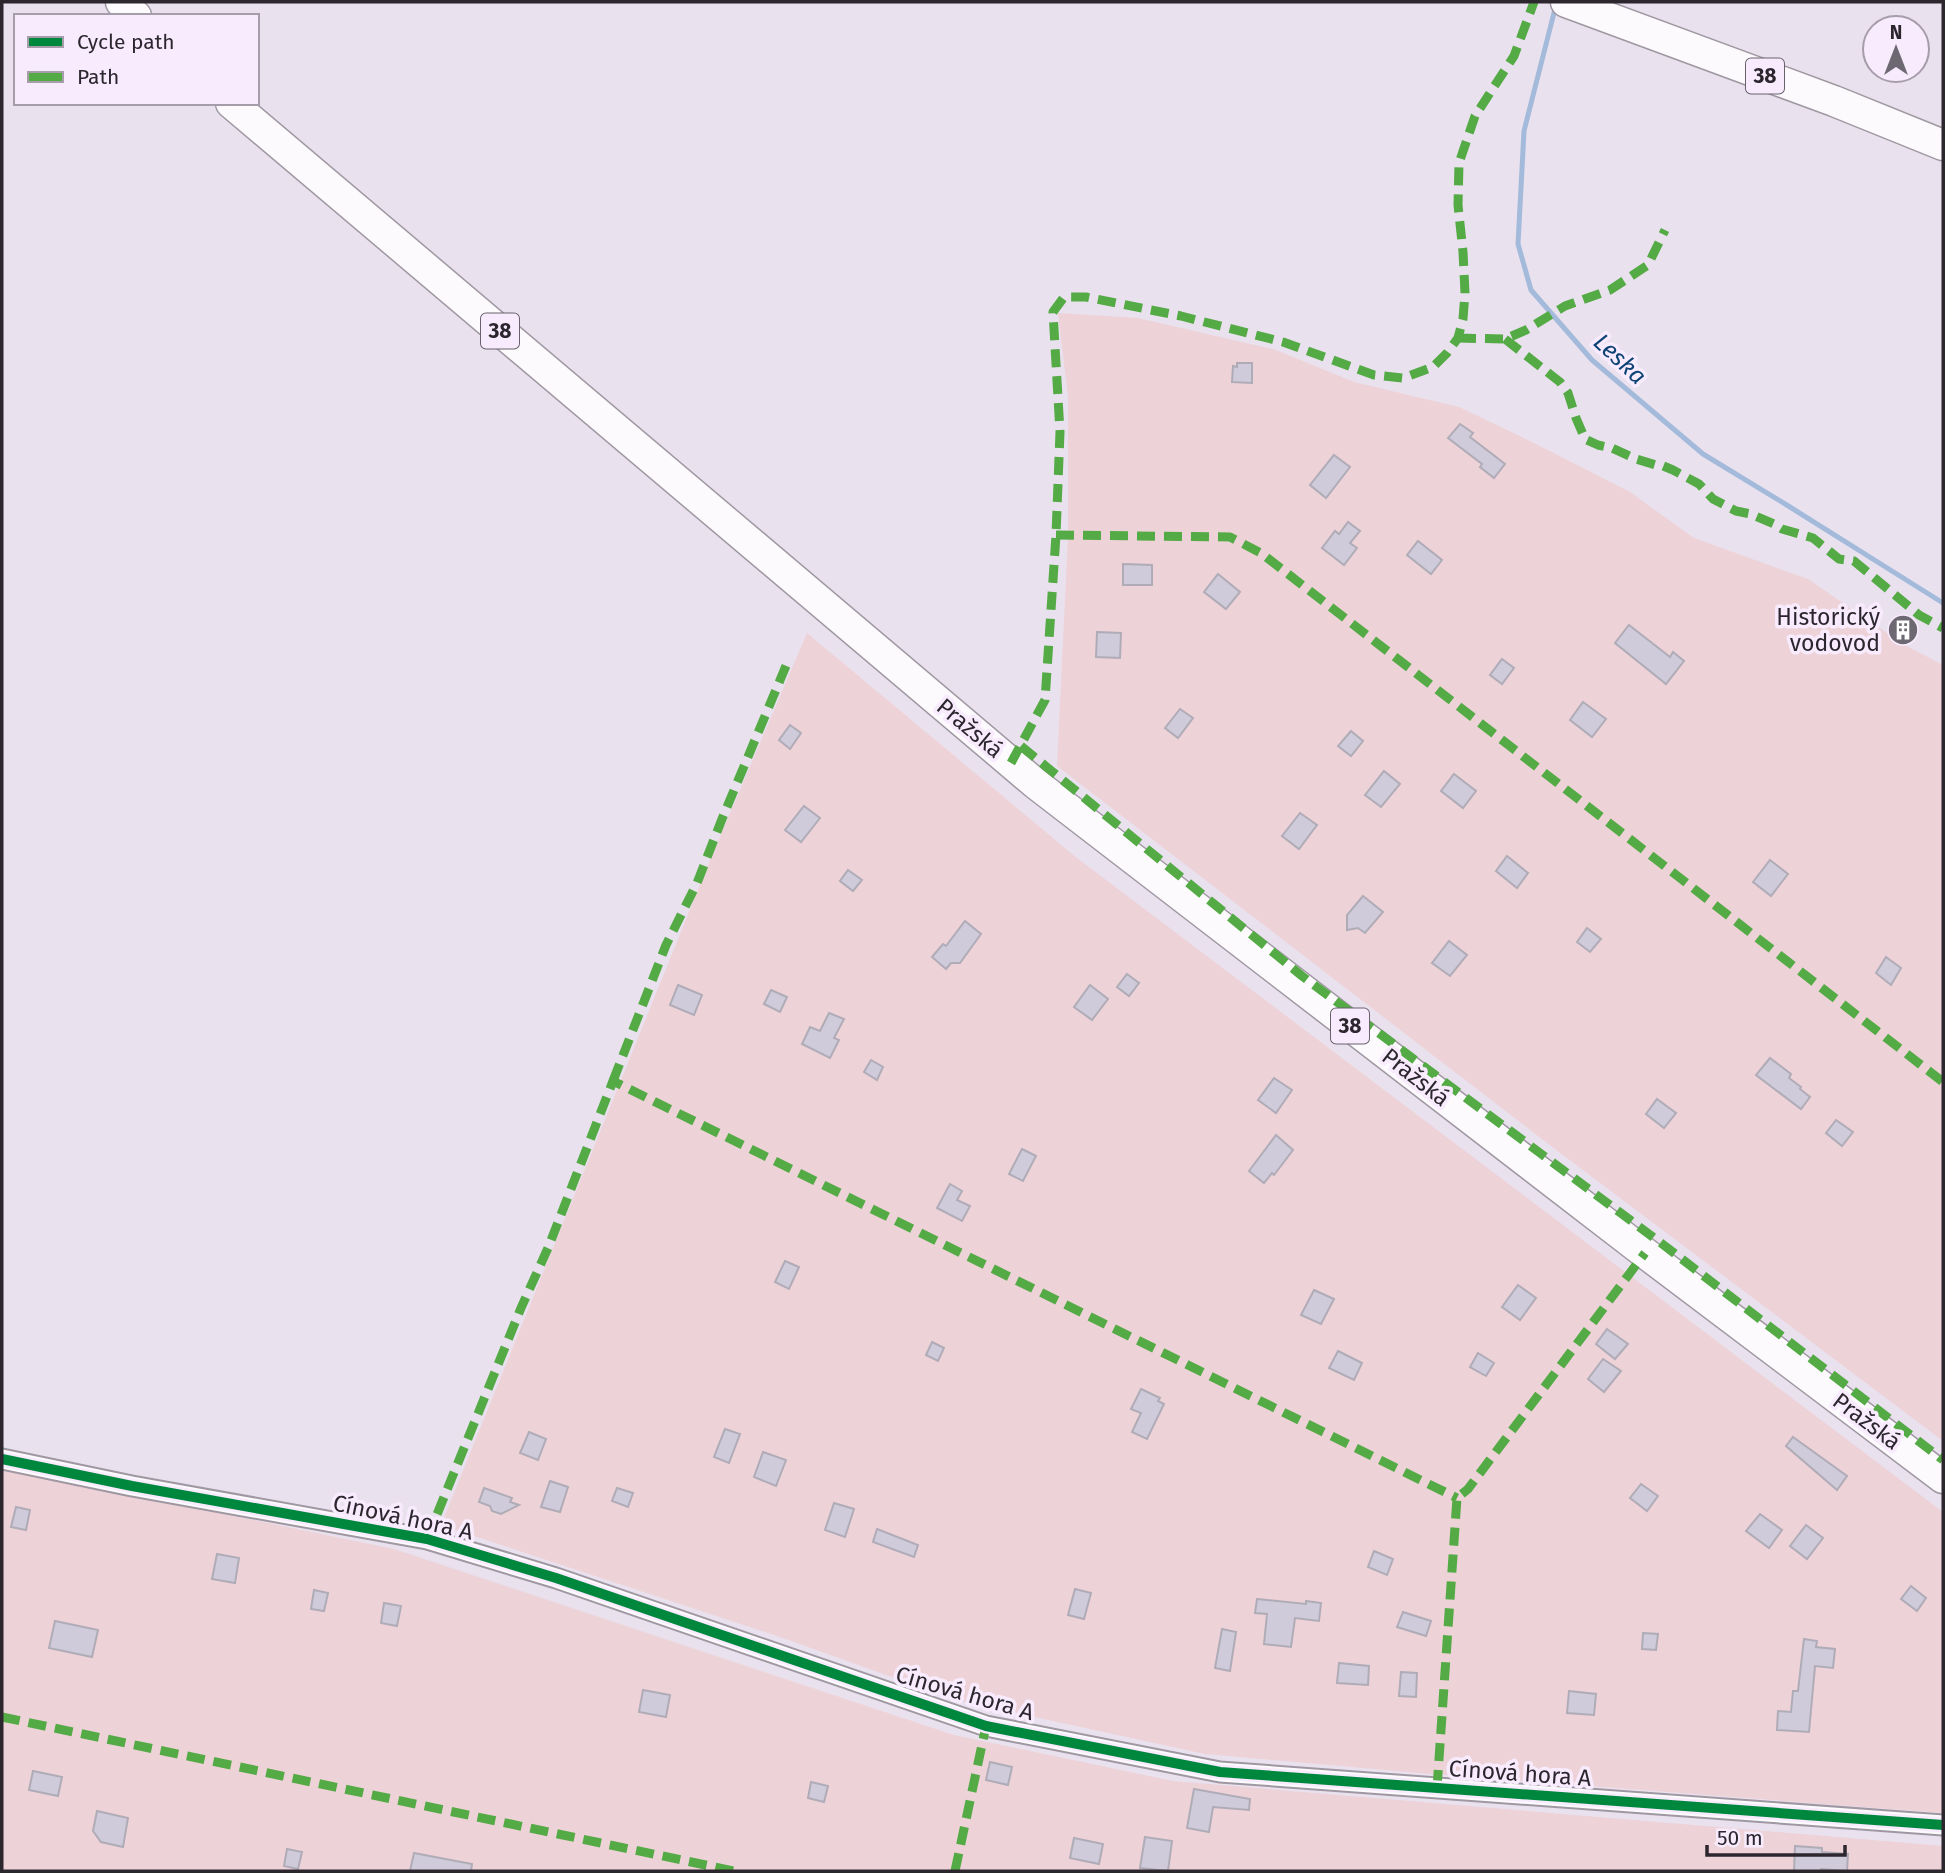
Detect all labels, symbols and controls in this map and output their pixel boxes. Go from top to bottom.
legend [14,14,259,105]
north arrow [1861,14,1931,84]
text: N [1890,21,1902,44]
text: Cycle path [77,29,175,55]
road number: 38 [1746,58,1784,94]
text: Path [77,64,119,90]
road number: 38 [481,314,519,348]
water label: Leska [1588,328,1652,390]
place label: Historický vodovod [1776,603,1881,657]
building icon: Historický vodovod [1886,613,1920,647]
street label: Pražská [931,692,1009,764]
road number: 38 [1331,1009,1369,1044]
street label: Pražská [1377,1042,1455,1112]
street label: Pražská [1827,1386,1907,1456]
street label: Cínová hora A [330,1488,476,1546]
street label: Cínová hora A [893,1660,1038,1726]
street label: Cínová hora A [1448,1754,1593,1792]
scale bar [1707,1814,1845,1858]
text: 50 m [1717,1825,1763,1851]

